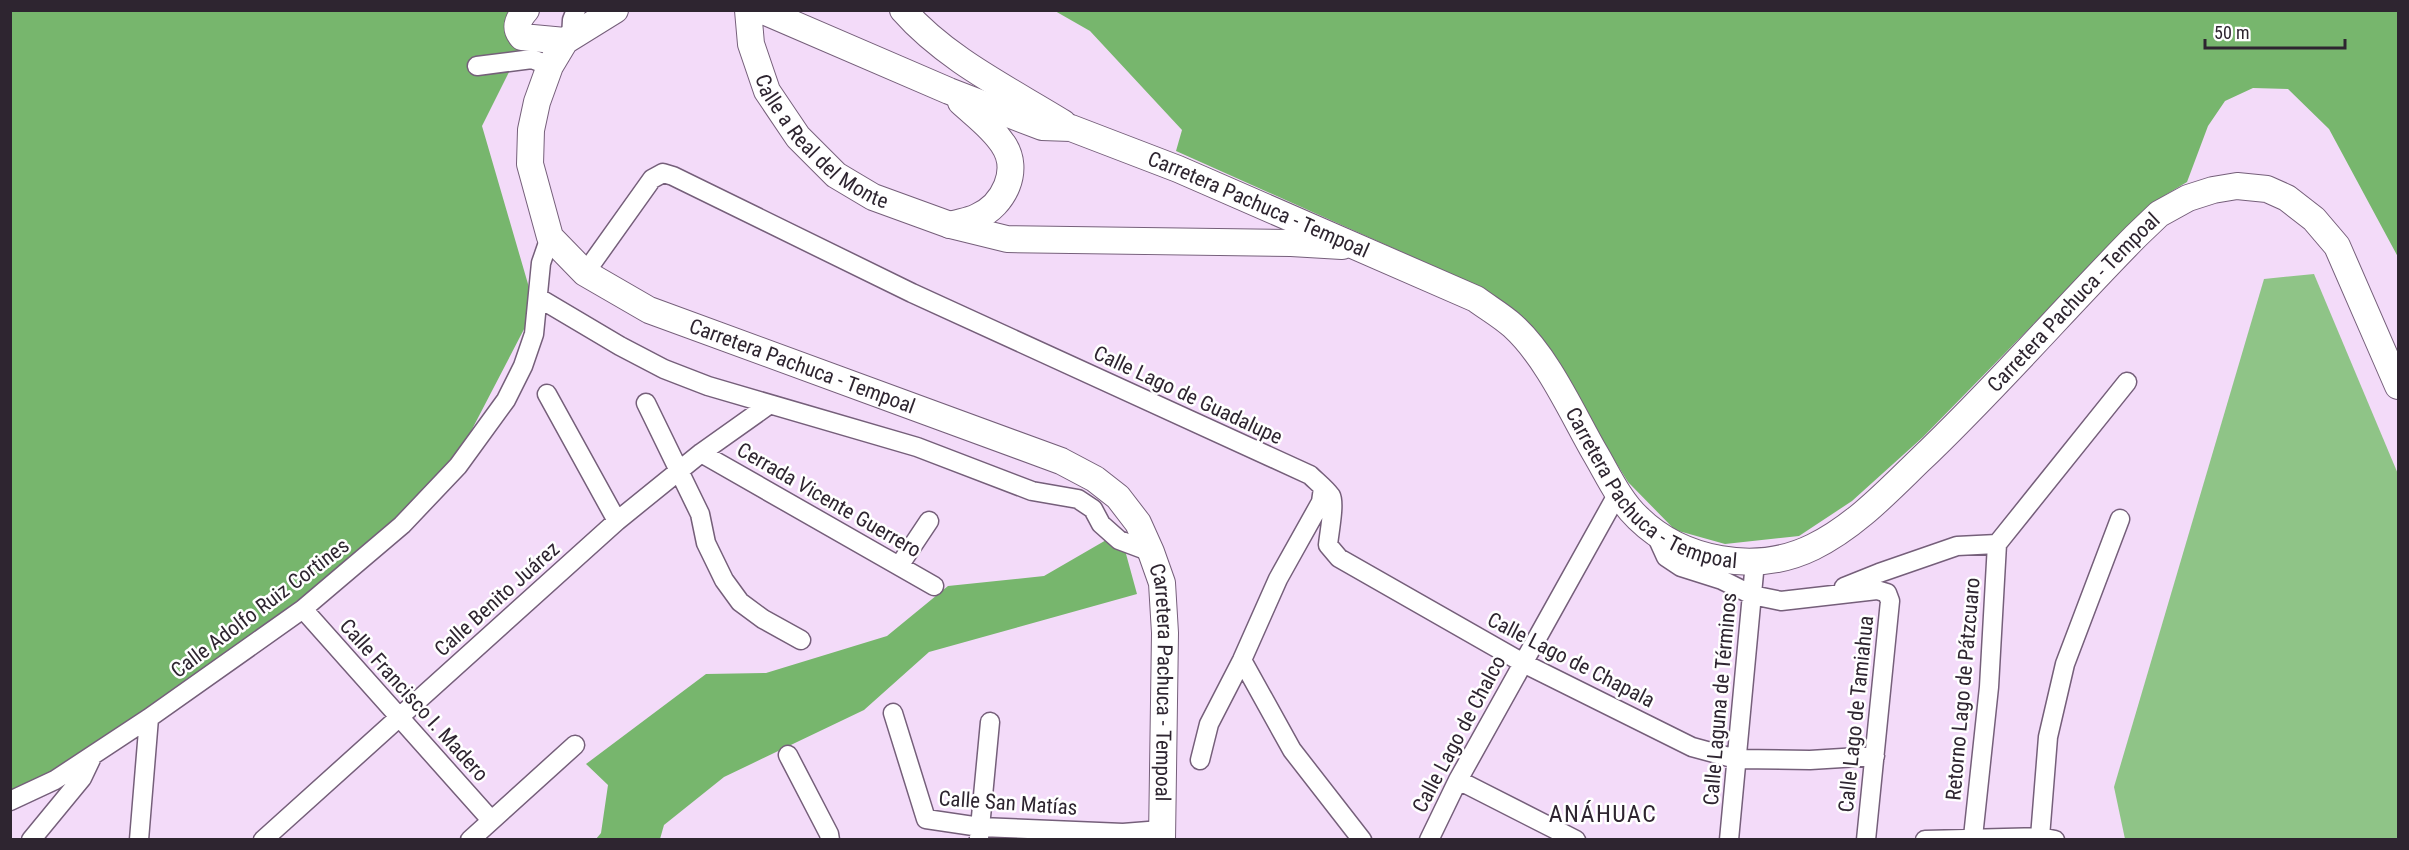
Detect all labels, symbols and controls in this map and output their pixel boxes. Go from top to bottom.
scale bar [2205,12,2344,50]
text: 50 m [2214,22,2249,43]
street label: Calle a Real del Monte [750,71,892,214]
street label: Carretera Pachuca - Tempoal [1144,147,1373,263]
street label: Carretera Pachuca - Tempoal [1983,208,2165,397]
street label: Carretera Pachuca - Tempoal [686,314,918,419]
street label: Calle Lago de Guadalupe [1090,341,1286,449]
street label: Carretera Pachuca - Tempoal [1561,403,1738,573]
street label: Cerrada Vicente Guerrero [733,438,925,562]
street label: Calle Adolfo Ruiz Cortines [166,533,354,683]
street label: Calle Benito Juárez [430,537,564,661]
street label: Carretera Pachuca - Tempoal [1144,560,1177,802]
street label: Retorno Lago de Pátzcuaro [1941,576,1985,802]
street label: Calle Laguna de Términos [1699,592,1741,806]
street label: Calle Lago de Chapala [1483,607,1659,713]
street label: Calle Francisco I. Madero [335,614,493,786]
street label: Calle Lago de Tamiahua [1834,614,1878,814]
street label: Calle Lago de Chalco [1407,651,1511,817]
street label: Calle San Matías [938,786,1078,820]
district label: ANÁHUAC [1549,800,1657,828]

